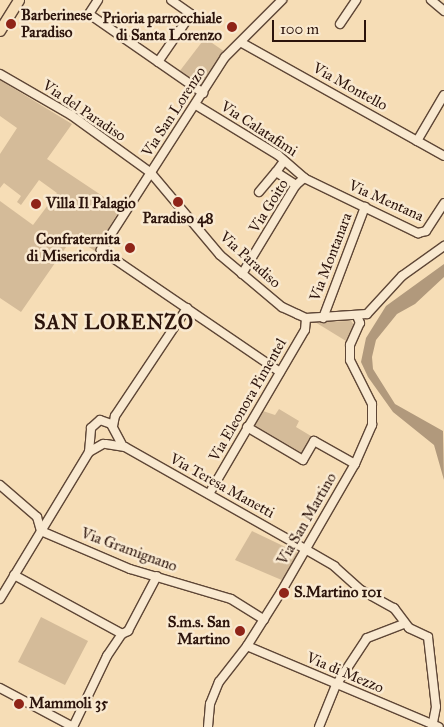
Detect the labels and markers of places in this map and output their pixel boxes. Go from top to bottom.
place label: Barberinese Paradiso [21,6,92,41]
place label: Prioria parrocchiale di Santa Lorenzo [102,9,222,44]
marker: Barberinese Paradiso [5,18,17,30]
marker: Prioria parrocchiale di Santa Lorenzo [226,21,238,33]
place label: Villa Il Palagio [46,195,136,213]
marker: Paradiso 48 [172,196,184,208]
marker: Villa Il Palagio [30,198,42,210]
place label: Paradiso 48 [143,210,213,228]
place label: Confraternita di Misericordia [27,230,120,265]
marker: Confraternita di Misericordia [124,242,136,254]
place label: S.Martino 101 [294,584,382,602]
marker: S.Martino 101 [278,587,290,599]
place label: S.m.s. San Martino [168,613,230,648]
marker: S.m.s. San Martino [234,625,246,637]
place label: Mammoli 35 [29,695,108,713]
marker: Mammoli 35 [13,698,25,710]

